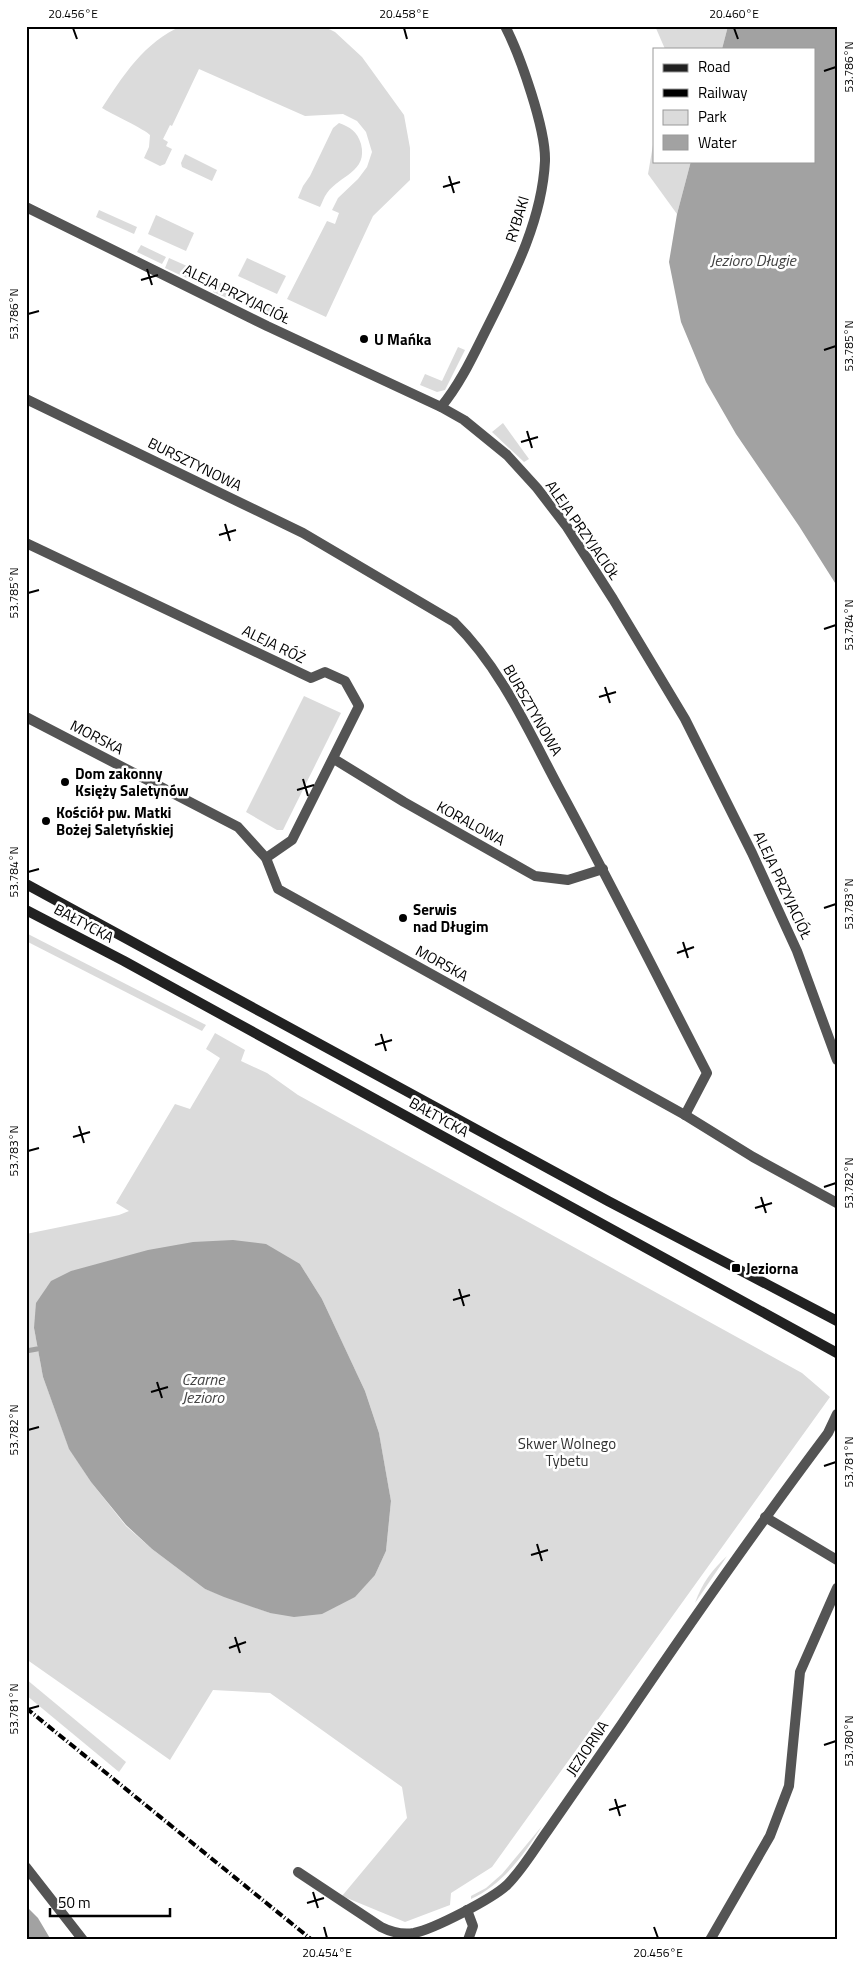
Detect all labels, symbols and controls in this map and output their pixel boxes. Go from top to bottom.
text: 20.456°E [48,4,98,23]
text: 20.458°E [379,4,429,23]
text: 20.460°E [709,4,759,23]
text: 53.786°N [839,41,858,93]
legend [653,48,816,162]
text: Road [698,55,730,78]
text: Railway [698,81,748,104]
text: Park [698,105,727,128]
text: Water [698,131,737,154]
street label: RYBAKI [499,193,535,245]
water label: Jezioro Długie [710,248,798,272]
street label: ALEJA PRZYJACIÓŁ [179,258,295,330]
text: 53.786°N [4,288,23,340]
text: 53.785°N [839,320,858,372]
place label: U Mańka [374,328,432,351]
marker: U Mańka [358,333,370,345]
street label: BURSZTYNOWA [144,431,246,497]
street label: ALEJA PRZYJACIÓŁ [540,476,626,585]
text: 53.785°N [4,567,23,619]
text: 53.784°N [839,599,858,651]
street label: ALEJA RÓŻ [238,619,310,669]
street label: BURSZTYNOWA [497,660,569,760]
street label: MORSKA [66,714,128,760]
place label: Dom zakonny Księży Saletynów [75,762,189,802]
marker: Dom zakonny Księży Saletynów [59,776,71,788]
street label: KORALOWA [433,795,509,851]
place label: Kościół pw. Matki Bożej Saletyńskiej [56,801,174,841]
marker: Kościół pw. Matki Bożej Saletyńskiej [40,815,52,827]
street label: ALEJA PRZYJACIÓŁ [748,827,818,943]
text: 53.784°N [4,846,23,898]
text: 53.783°N [839,878,858,930]
street label: BAŁTYCKA [50,898,118,948]
place label: Serwis nad Długim [413,898,489,938]
marker: Serwis nad Długim [397,912,409,924]
street label: MORSKA [411,939,473,987]
street label: BAŁTYCKA [405,1091,473,1143]
text: 53.783°N [4,1125,23,1177]
text: 53.782°N [839,1157,858,1209]
place label: Jeziorna [746,1257,799,1280]
marker: Jeziorna [730,1262,742,1274]
water label: Czarne Jezioro [181,1367,226,1409]
text: 53.782°N [4,1404,23,1456]
park label: Skwer Wolnego Tybetu [518,1432,616,1472]
text: 53.781°N [839,1436,858,1488]
text: 53.781°N [4,1683,23,1735]
text: 53.780°N [839,1715,858,1767]
street label: JEZIORNA [560,1716,614,1780]
scale bar [50,1886,170,1918]
text: 50 m [58,1891,91,1914]
text: 20.454°E [302,1943,352,1962]
text: 20.456°E [633,1943,683,1962]

